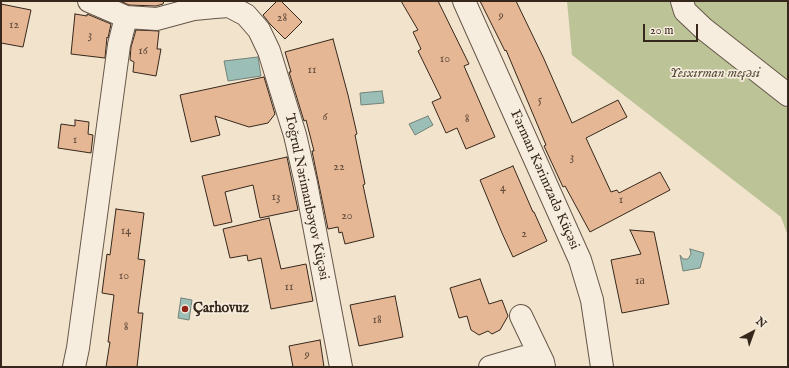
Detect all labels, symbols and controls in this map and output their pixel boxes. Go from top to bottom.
house number: 9 [498,10,504,24]
house number: 28 [277,12,287,26]
scale bar [645,16,700,42]
house number: 12 [9,19,19,33]
text: 20 m [650,23,673,38]
house number: 3 [88,29,92,43]
house number: 16 [138,45,148,59]
house number: 10 [440,53,450,67]
house number: 11 [308,64,316,78]
park label: Yesxırman meşəsi [670,66,760,82]
house number: 5 [538,94,542,108]
street label: Fərman Kərimzadə Küçəsi [506,108,582,252]
house number: 6 [322,111,328,125]
street label: Toğrul Nərimanbəyov Küçəsi [280,112,332,282]
house number: 8 [465,113,469,127]
house number: 1 [73,134,77,148]
house number: 3 [570,151,574,165]
house number: 22 [333,161,345,175]
house number: 4 [500,182,506,196]
house number: 13 [272,191,280,205]
house number: 1 [619,194,623,208]
house number: 20 [341,210,353,224]
house number: 14 [121,225,131,239]
house number: 2 [521,228,527,242]
house number: 10 [119,270,129,284]
house number: 1а [635,275,645,289]
house number: 11 [285,281,293,295]
place label: Çarhovuz [193,301,249,317]
marker: Çarhovuz [180,304,190,314]
north arrow [733,312,773,352]
house number: 18 [372,314,382,328]
text: N [753,315,769,331]
house number: 8 [124,321,128,335]
house number: 9 [304,349,310,363]

